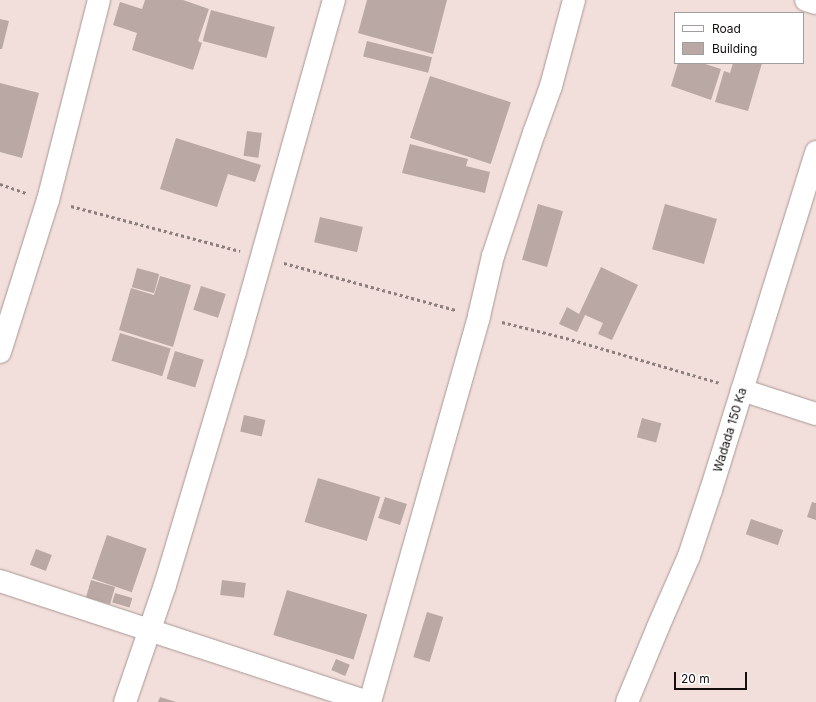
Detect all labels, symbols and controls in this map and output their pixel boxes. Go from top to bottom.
legend [674,12,804,64]
text: Road [712,21,741,36]
text: Building [712,41,757,56]
street label: Wadada 150 Ka [710,386,750,474]
scale bar [676,664,749,690]
text: 20 m [681,671,710,686]

